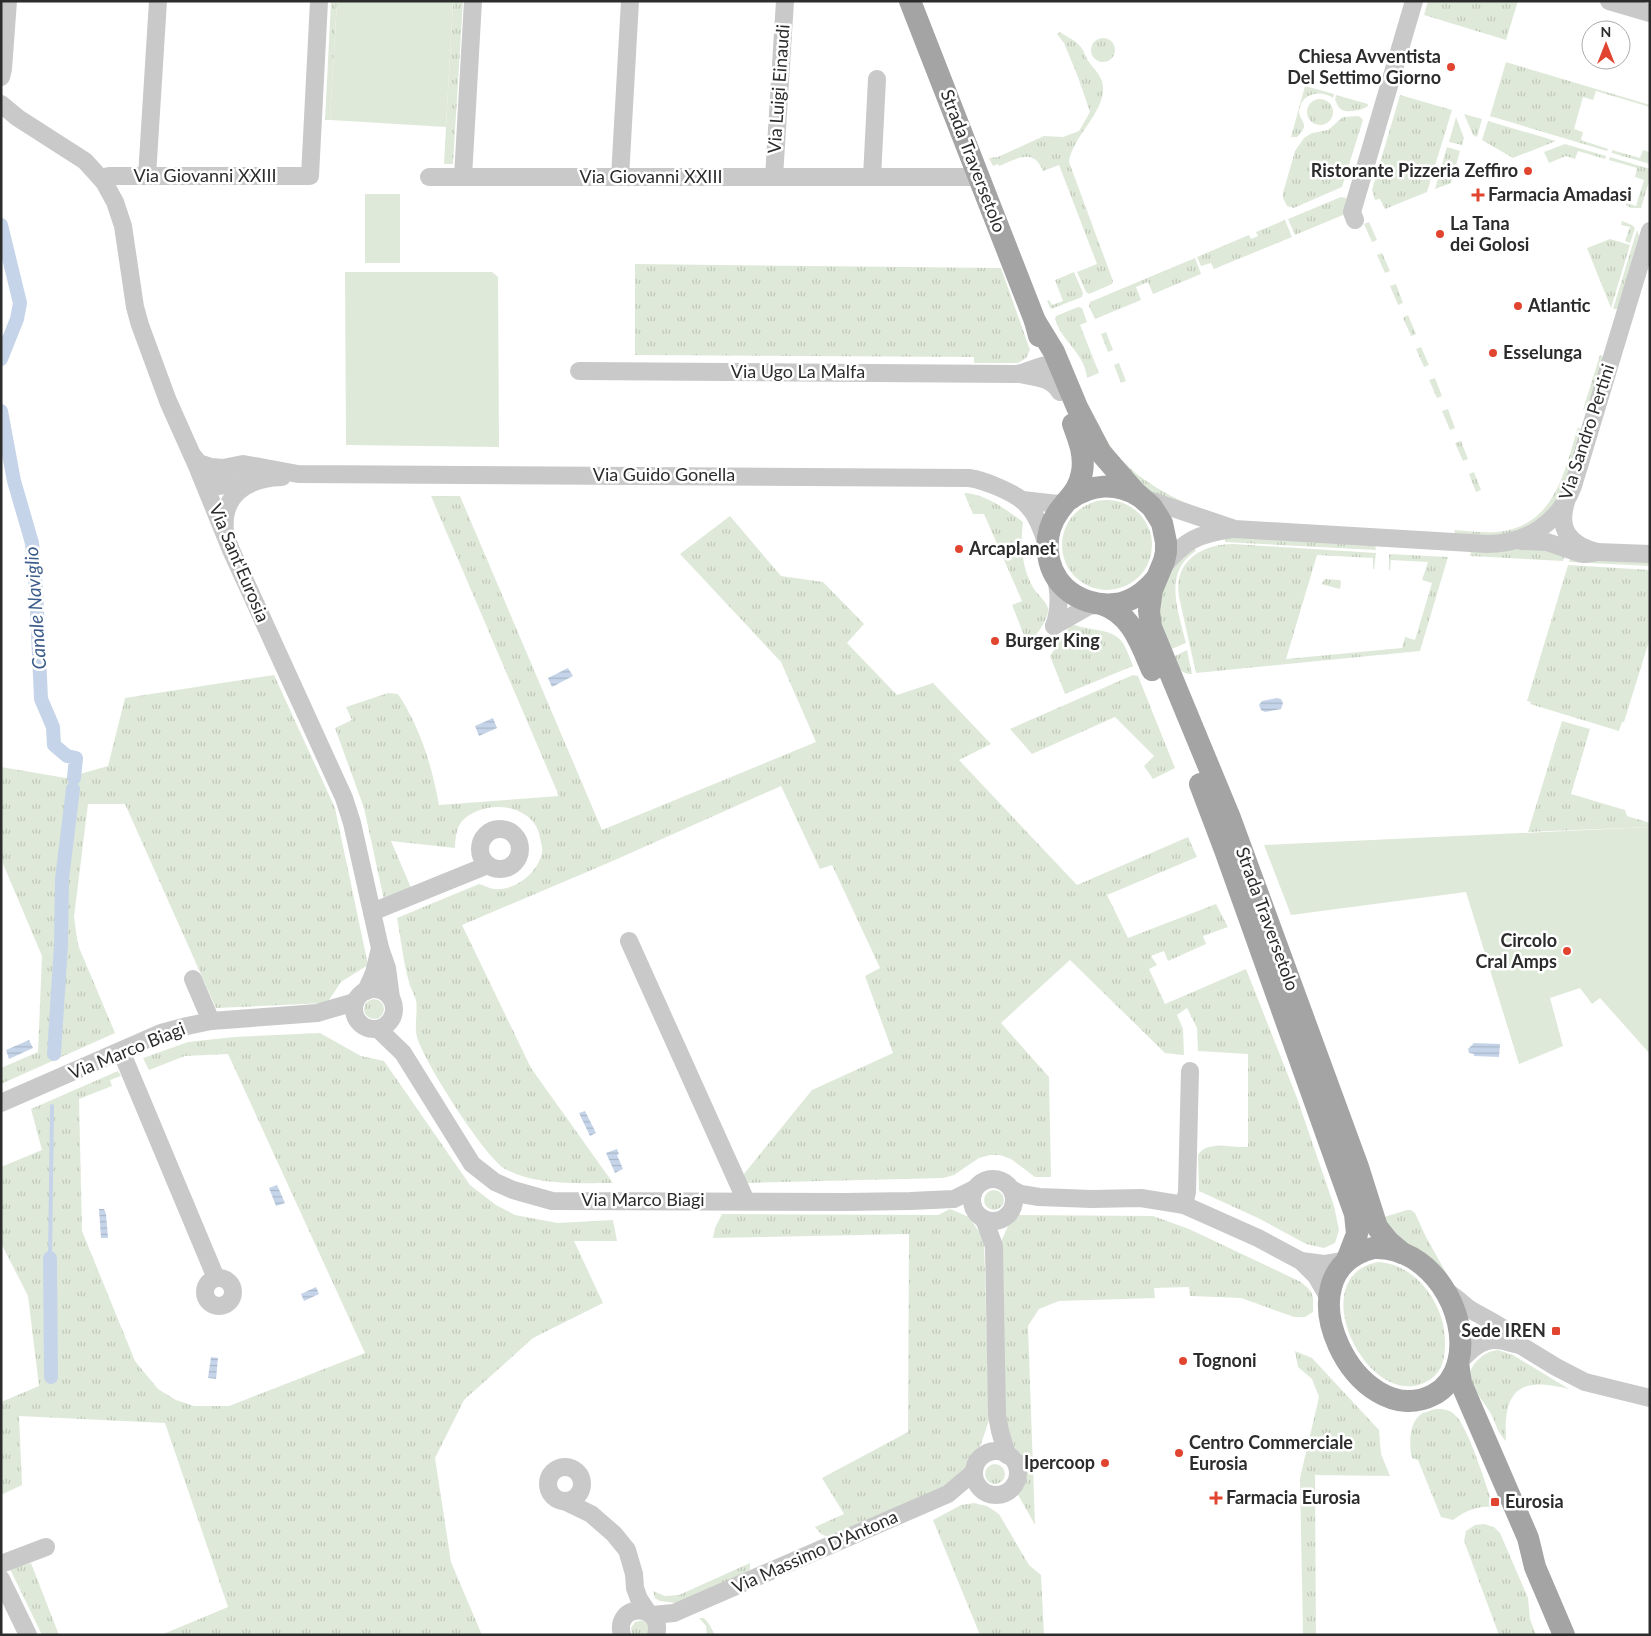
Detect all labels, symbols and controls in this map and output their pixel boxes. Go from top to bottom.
north arrow [1581,20,1631,70]
text: N [1601,23,1611,40]
street label: Via Luigi Einaudi [763,24,793,154]
place label: Chiesa Avventista Del Settimo Giorno [1287,45,1441,88]
marker: Chiesa Avventista Del Settimo Giorno [1445,61,1457,73]
street label: Strada Traversetolo [937,86,1011,235]
place label: Ristorante Pizzeria Zeffiro [1311,159,1518,181]
street label: Via Giovanni XXIII [134,164,276,186]
street label: Via Giovanni XXIII [580,165,722,187]
marker: Ristorante Pizzeria Zeffiro [1522,165,1534,177]
place label: Farmacia Amadasi [1488,183,1632,205]
marker: Farmacia Amadasi [1472,189,1484,201]
place label: La Tana dei Golosi [1450,212,1529,255]
marker: La Tana dei Golosi [1434,228,1446,240]
place label: Atlantic [1527,294,1591,316]
marker: Atlantic [1512,300,1524,312]
place label: Esselunga [1503,341,1582,363]
marker: Esselunga [1487,347,1499,359]
street label: Via Ugo La Malfa [731,360,865,382]
street label: Via Sandro Pertini [1554,361,1618,502]
street label: Via Guido Gonella [593,463,735,485]
street label: Via Sant'Eurosia [205,500,275,625]
place label: Arcaplanet [968,537,1056,559]
marker: Arcaplanet [953,543,965,555]
water label: Canale Naviglio [19,546,50,670]
place label: Burger King [1005,629,1100,651]
marker: Burger King [989,635,1001,647]
street label: Strada Traversetolo [1232,844,1304,994]
place label: Circolo Cral Amps [1475,929,1557,972]
marker: Circolo Cral Amps [1561,945,1573,957]
street label: Via Marco Biagi [65,1017,188,1083]
street label: Via Marco Biagi [581,1188,705,1210]
place label: Sede IREN [1461,1319,1546,1341]
marker: Sede IREN [1550,1325,1562,1337]
place label: Tognoni [1193,1349,1257,1371]
marker: Tognoni [1177,1355,1189,1367]
place label: Centro Commerciale Eurosia [1189,1431,1353,1474]
marker: Centro Commerciale Eurosia [1173,1447,1185,1459]
place label: Ipercoop [1024,1451,1095,1473]
marker: Ipercoop [1099,1457,1111,1469]
place label: Farmacia Eurosia [1226,1486,1360,1508]
place label: Eurosia [1505,1490,1564,1512]
marker: Farmacia Eurosia [1210,1492,1222,1504]
marker: Eurosia [1489,1496,1501,1508]
street label: Via Massimo D'Antona [728,1505,901,1598]

